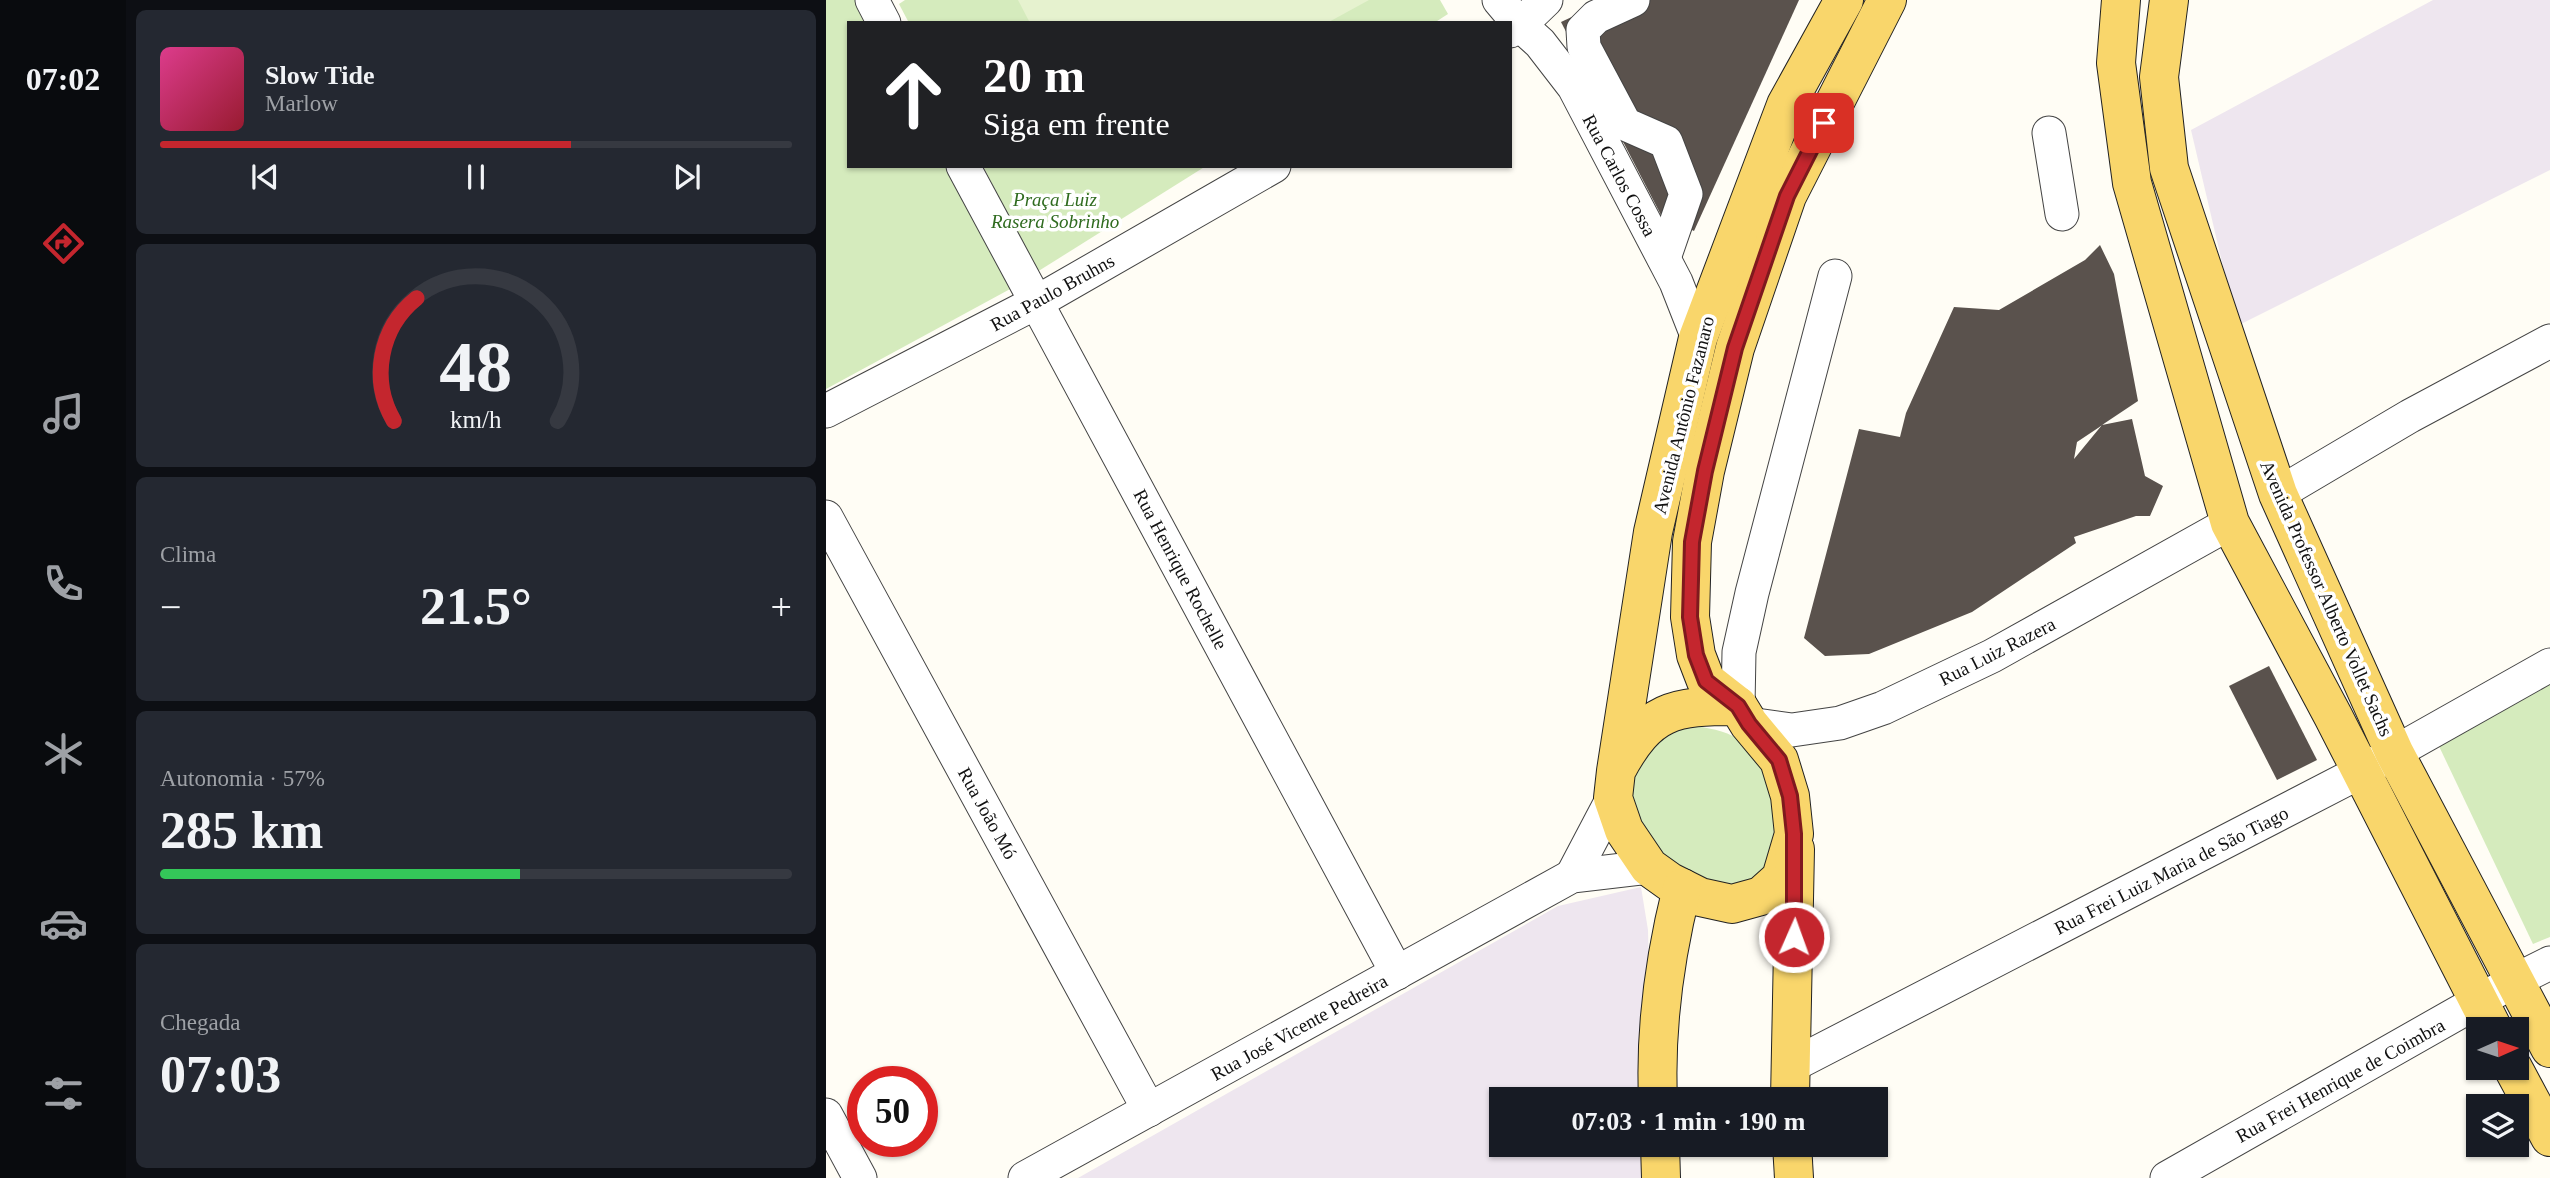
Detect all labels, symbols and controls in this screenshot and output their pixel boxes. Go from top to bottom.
text: 20 m [983,48,1085,103]
icon: ahead [868,49,959,140]
text: 07:02 [26,61,100,97]
text: Slow Tide [265,61,375,90]
text: Marlow [265,91,338,116]
pin [1794,93,1854,153]
icon: arrive [1805,104,1843,142]
text: Siga em frente [983,106,1170,142]
street label: Rua Carlos Cossa [1579,111,1661,240]
icon: previous [246,158,284,196]
icon: pause [457,158,495,196]
icon: next [668,158,706,196]
park label: Praça Luiz Rasera Sobrinho [990,189,1119,232]
icon: directions [39,219,88,268]
street label: Rua Paulo Bruhns [987,250,1118,335]
street label: Avenida Antônio Fazanaro [1649,314,1718,516]
text: 48 [440,327,512,408]
icon: music [39,389,88,438]
text: km/h [450,406,502,433]
street label: Avenida Professor Alberto Vollet Sachs [2256,457,2397,739]
street label: Rua Henrique Rochelle [1129,486,1232,653]
text: Clima [160,542,216,567]
icon: phone [39,559,88,608]
text: 21.5° [420,578,532,635]
text: − [160,586,181,628]
text: + [771,586,792,628]
street label: Rua Luiz Razera [1936,613,2059,690]
icon: climate [39,729,88,778]
street label: Rua João Mó [954,764,1021,863]
text: Autonomia · 57% [160,766,325,791]
text: 285 km [160,802,323,859]
street label: Rua Frei Luiz Maria de São Tiago [2051,802,2292,939]
icon: car [39,899,88,948]
position arrow [1757,900,1831,974]
street label: Rua José Vicente Pedreira [1207,970,1392,1085]
text: Chegada [160,1010,240,1035]
street label: Rua Frei Henrique de Coimbra [2232,1014,2449,1147]
north arrow [2466,1017,2529,1080]
map controls [2466,1017,2529,1157]
text: 07:03 [160,1046,281,1103]
speed limit sign: 50 [847,1066,938,1157]
icon: filters [39,1069,88,1118]
button: layers [2466,1094,2529,1157]
text: 07:03 · 1 min · 190 m [1572,1107,1806,1136]

